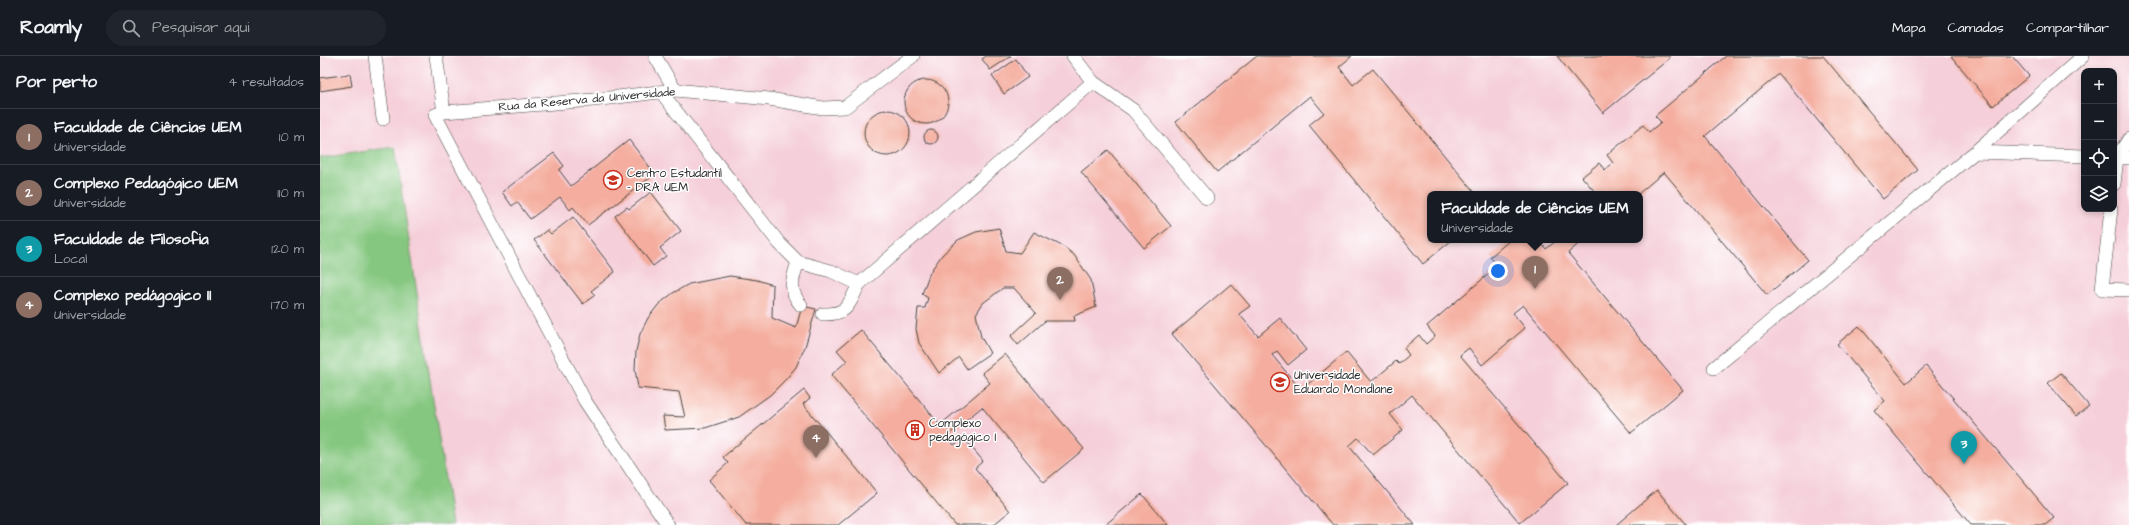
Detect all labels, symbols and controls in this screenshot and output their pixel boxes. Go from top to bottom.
search box [106,10,386,46]
text: Roamly [20,14,82,41]
icon: search [120,17,142,39]
text: Pesquisar aqui [152,17,250,38]
text: Mapa [1892,18,1926,38]
text: Camadas [1948,18,2004,38]
text: Compartilhar [2026,18,2109,38]
map controls [2081,68,2117,212]
button: + [2081,68,2117,104]
text: Por perto [16,70,97,94]
text: 4 resultados [228,73,304,91]
street label: Rua da Reserva da Universidade [498,83,677,116]
button: − [2081,104,2117,140]
text: Faculdade de Ciências UEM [54,117,242,138]
text: 1 [28,128,30,146]
text: 10 m [279,128,304,146]
text: Universidade [54,138,126,156]
button: locate [2081,140,2117,176]
place label: Centro Estudantil - DRA UEM [627,165,722,196]
school or university icon: Centro Estudantil - DRA UEM [602,169,624,191]
text: Complexo Pedagógico UEM [54,173,238,194]
button: layers [2081,176,2117,212]
text: 2 [25,184,33,202]
text: 110 m [277,184,304,202]
popup [1427,191,1643,243]
text: Universidade [54,194,126,212]
text: Faculdade de Ciências UEM [1441,198,1629,219]
text: Universidade [1441,219,1513,237]
text: Faculdade de Filosofia [54,229,209,250]
text: 3 [26,240,32,258]
text: 120 m [271,240,304,258]
text: Local [54,250,87,268]
pin: 1 [1522,256,1548,289]
your location [1488,261,1508,281]
pin: 2 [1047,267,1073,300]
text: Complexo pedágogico II [54,285,212,306]
text: 4 [25,296,33,314]
text: 170 m [271,296,304,314]
text: Universidade [54,306,126,324]
place label: Universidade Eduardo Mondlane [1294,367,1394,398]
school or university icon: Universidade Eduardo Mondlane [1269,371,1291,393]
place label: Complexo pedagógico I [929,415,997,447]
building icon: Complexo pedagógico I [904,419,926,441]
pin: 4 [803,425,829,458]
pin: 3 [1951,431,1977,464]

